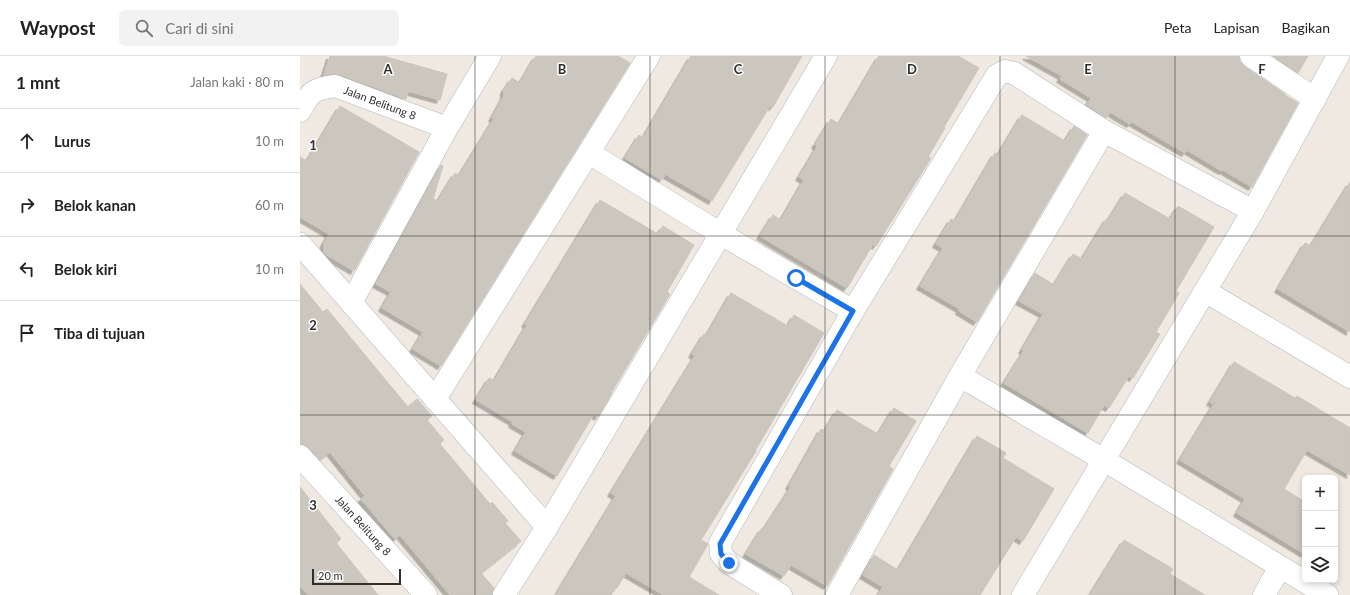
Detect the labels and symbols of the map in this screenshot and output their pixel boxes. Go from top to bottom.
text: A [382,61,393,77]
text: B [558,61,567,77]
text: C [734,61,743,77]
text: D [907,61,917,77]
text: E [1084,61,1092,77]
text: F [1258,61,1266,77]
street label: Jalan Belitung 8 [342,83,418,122]
text: 1 [309,137,317,153]
route start [787,269,805,287]
text: 2 [309,317,317,333]
street label: Jalan Belitung 8 [333,493,394,558]
text: 3 [309,497,317,513]
route end [720,554,738,572]
scale bar [312,567,401,586]

